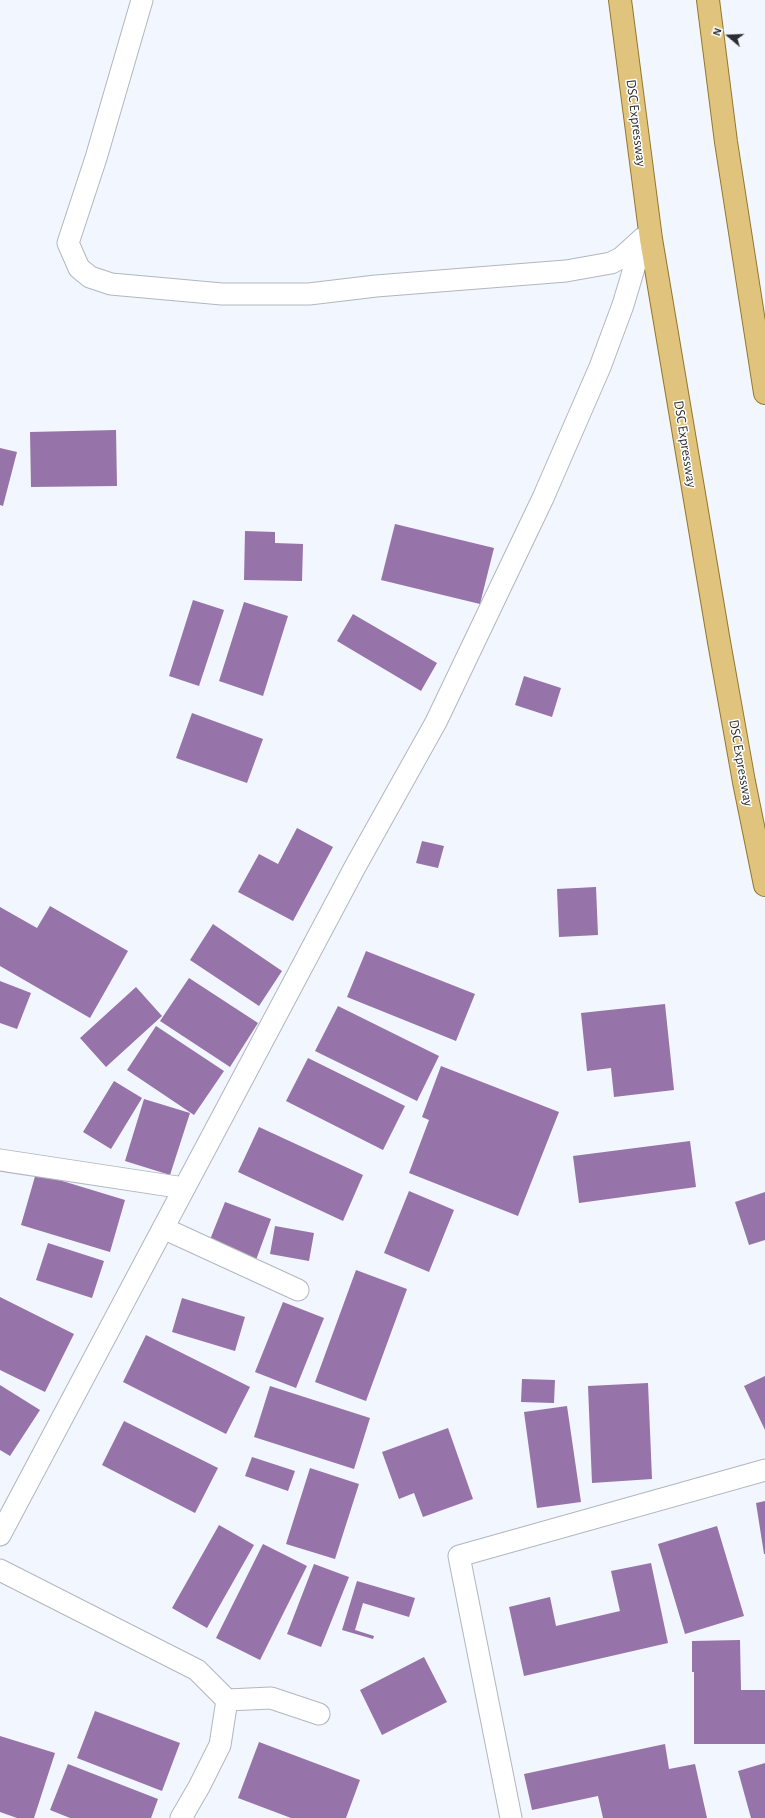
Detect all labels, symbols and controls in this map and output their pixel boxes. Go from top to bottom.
north arrow [709,16,749,56]
text: N [711,27,724,37]
street label: DSC Expressway [622,78,650,168]
street label: DSC Expressway [670,399,700,489]
street label: DSC Expressway [725,718,757,808]

